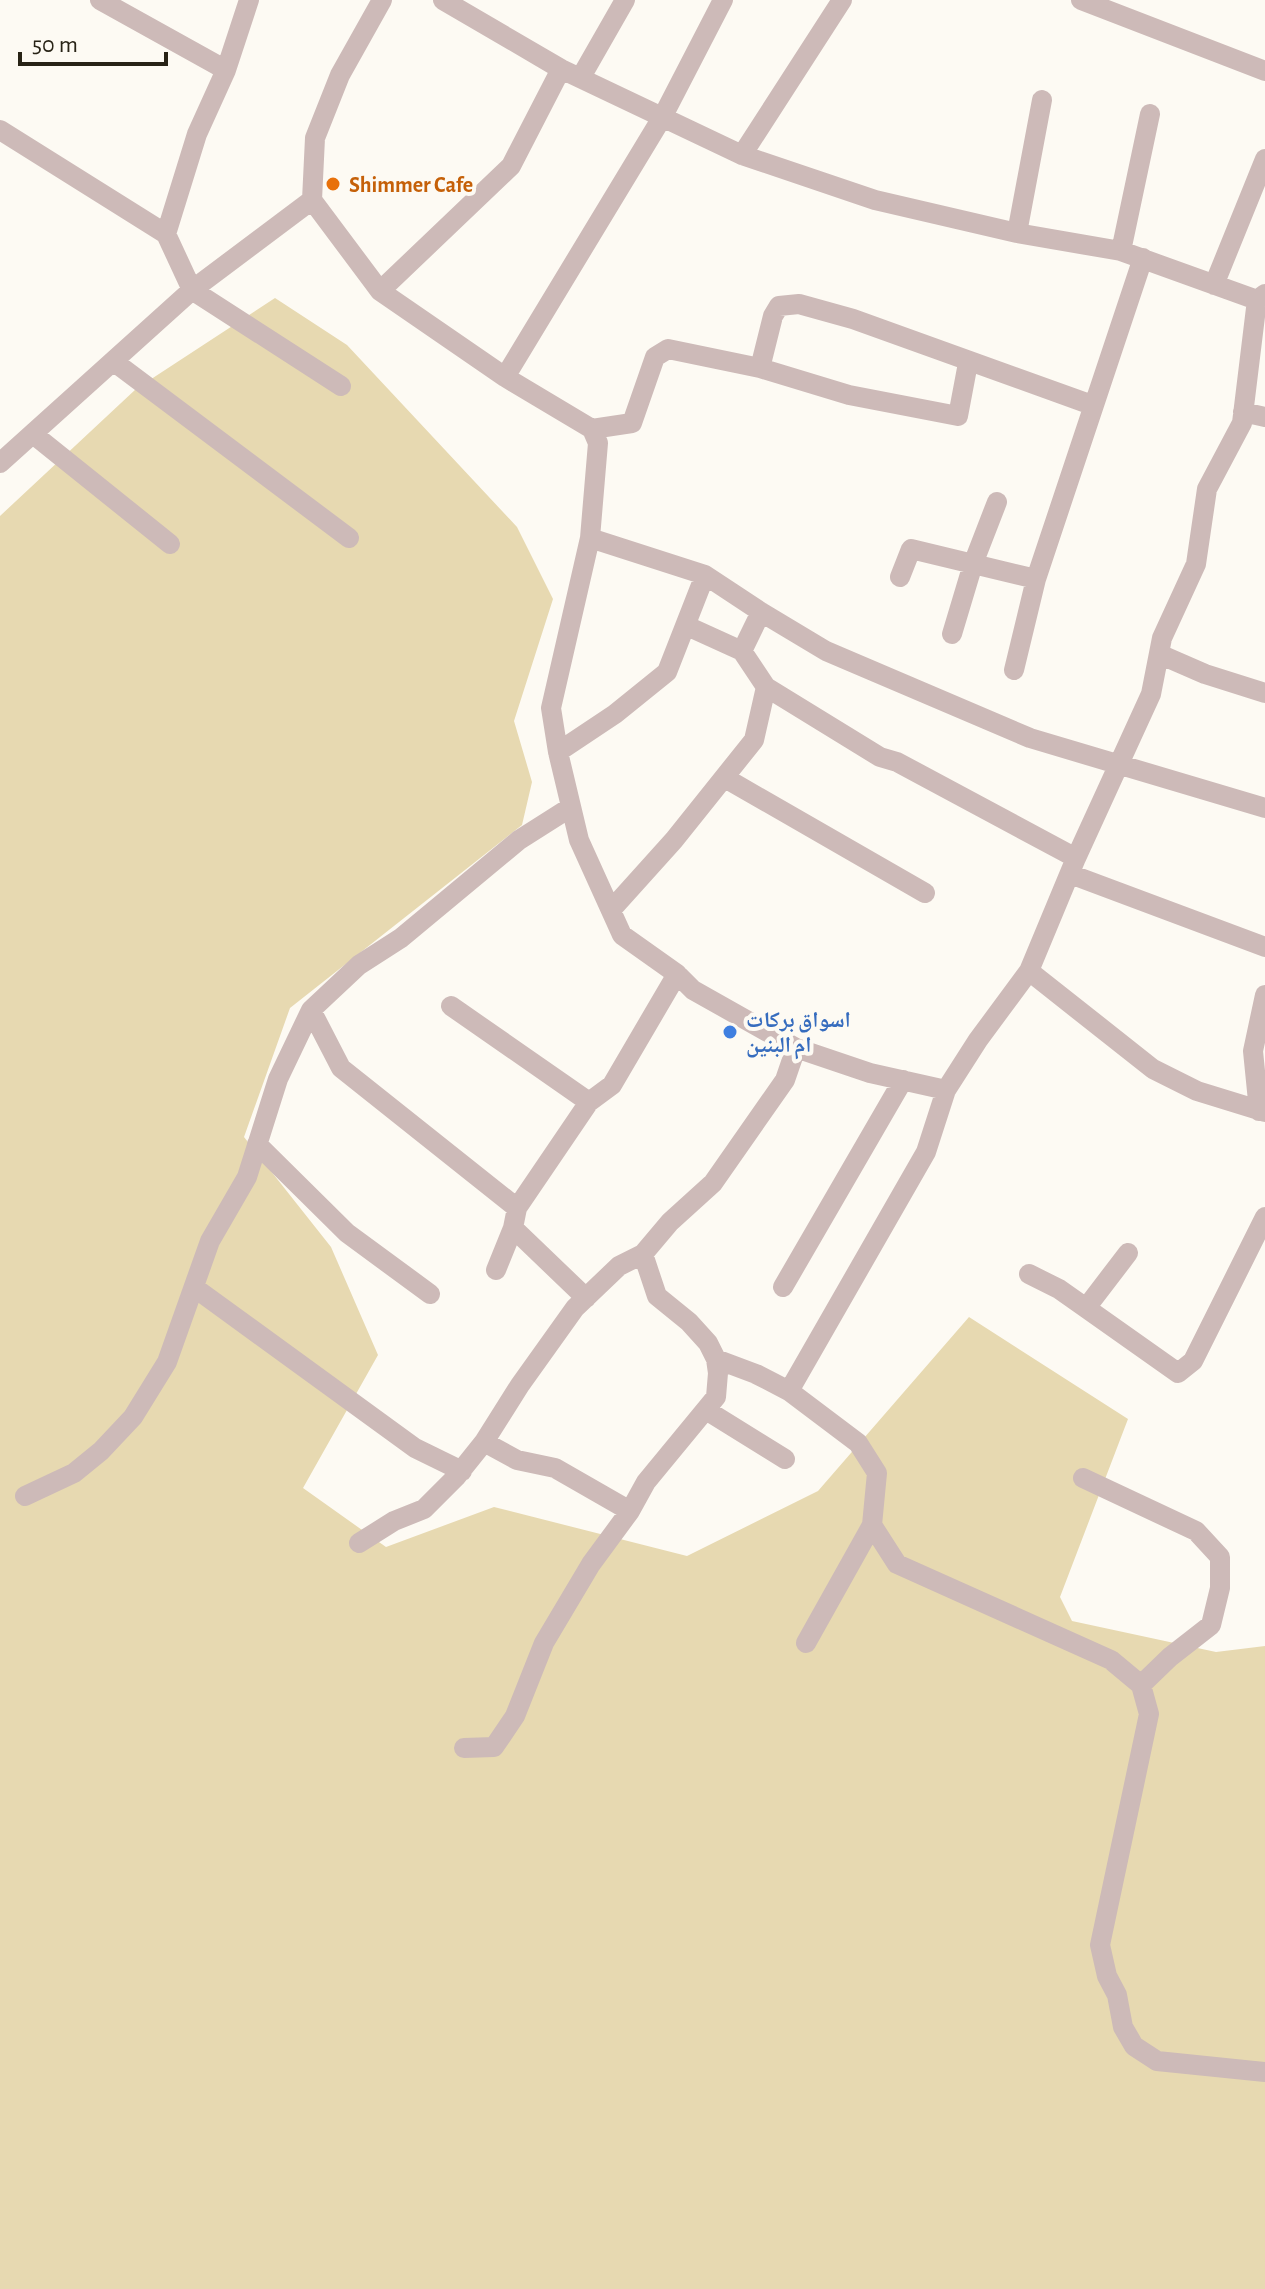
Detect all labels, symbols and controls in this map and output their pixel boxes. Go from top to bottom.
scale bar [20,16,166,66]
text: 50 m [32,33,78,57]
place label: Shimmer Cafe [349,174,473,196]
marker: Shimmer Cafe [324,175,342,193]
place label: اسواق بركات ام البنين [746,1009,851,1060]
marker: اسواق بركات ام البنين [721,1023,739,1041]

